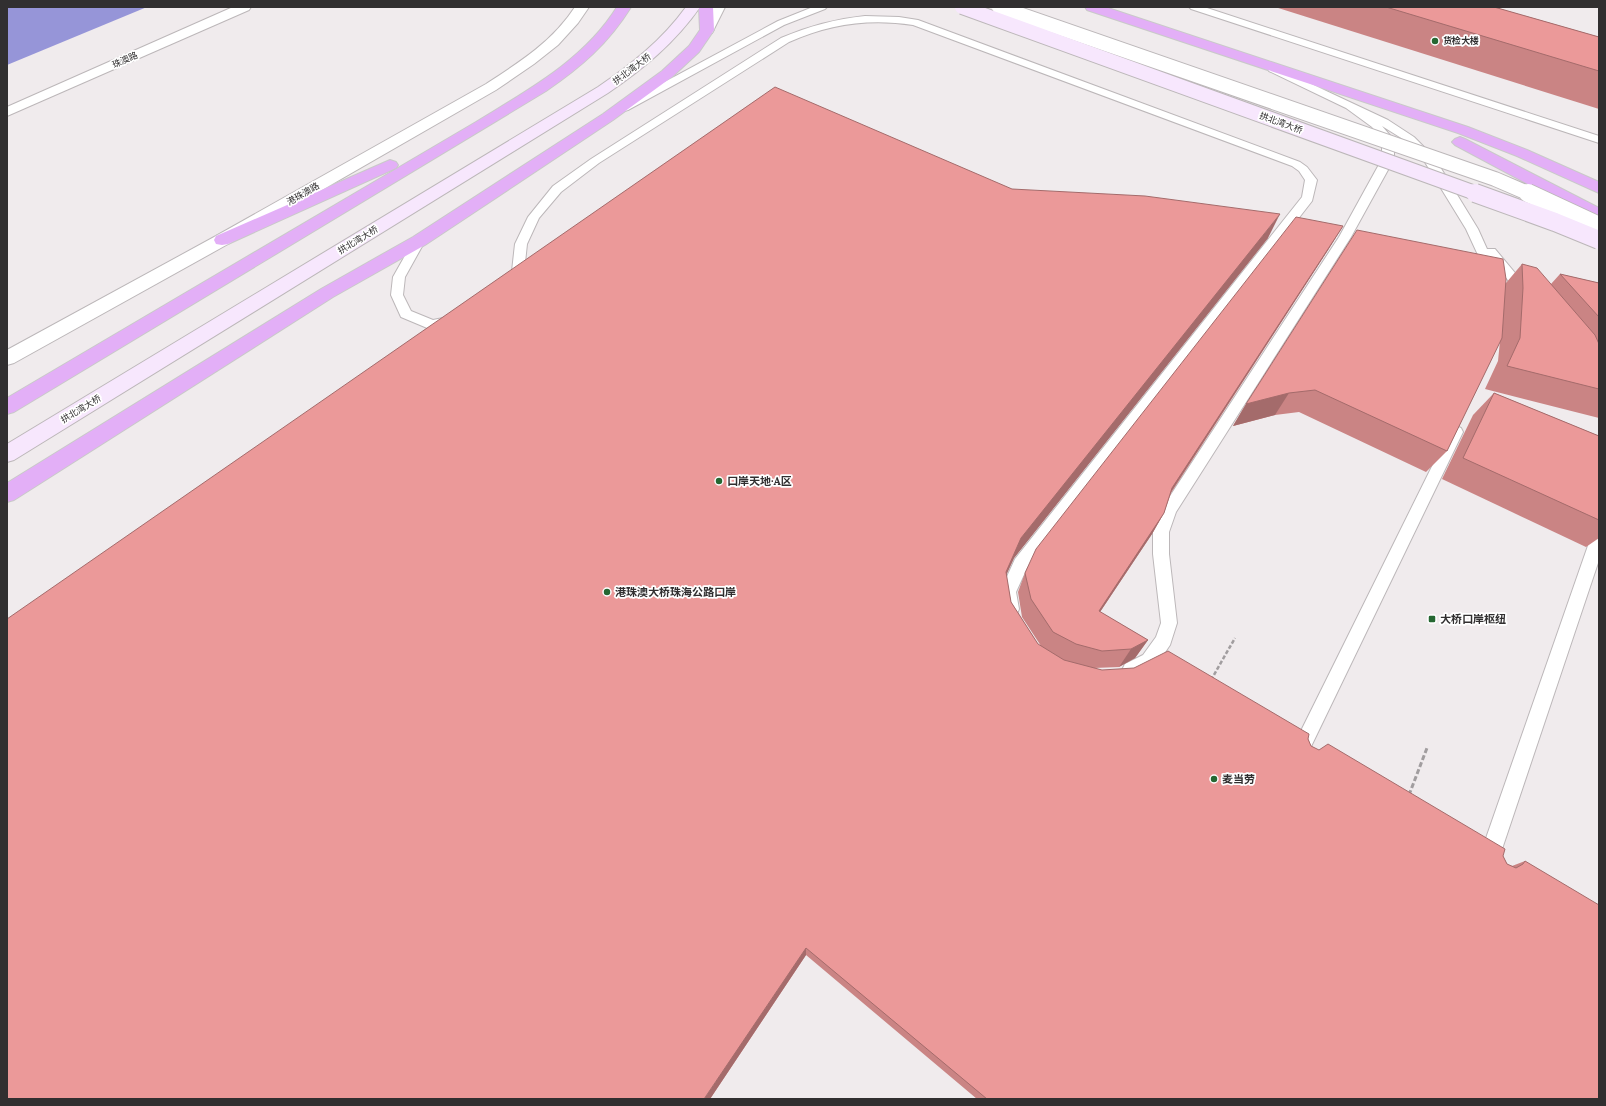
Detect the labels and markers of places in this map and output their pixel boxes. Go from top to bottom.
place label: 货检大楼 [1443,35,1479,46]
marker: 货检大楼 [1430,36,1440,46]
place label: 口岸天地·A区 [727,474,792,488]
marker: 口岸天地·A区 [714,476,724,486]
place label: 港珠澳大桥珠海公路口岸 [615,585,736,599]
marker: 港珠澳大桥珠海公路口岸 [602,587,612,597]
place label: 大桥口岸枢纽 [1440,612,1506,626]
marker: 大桥口岸枢纽 [1427,614,1437,624]
place label: 麦当劳 [1222,772,1255,786]
marker: 麦当劳 [1209,774,1219,784]

